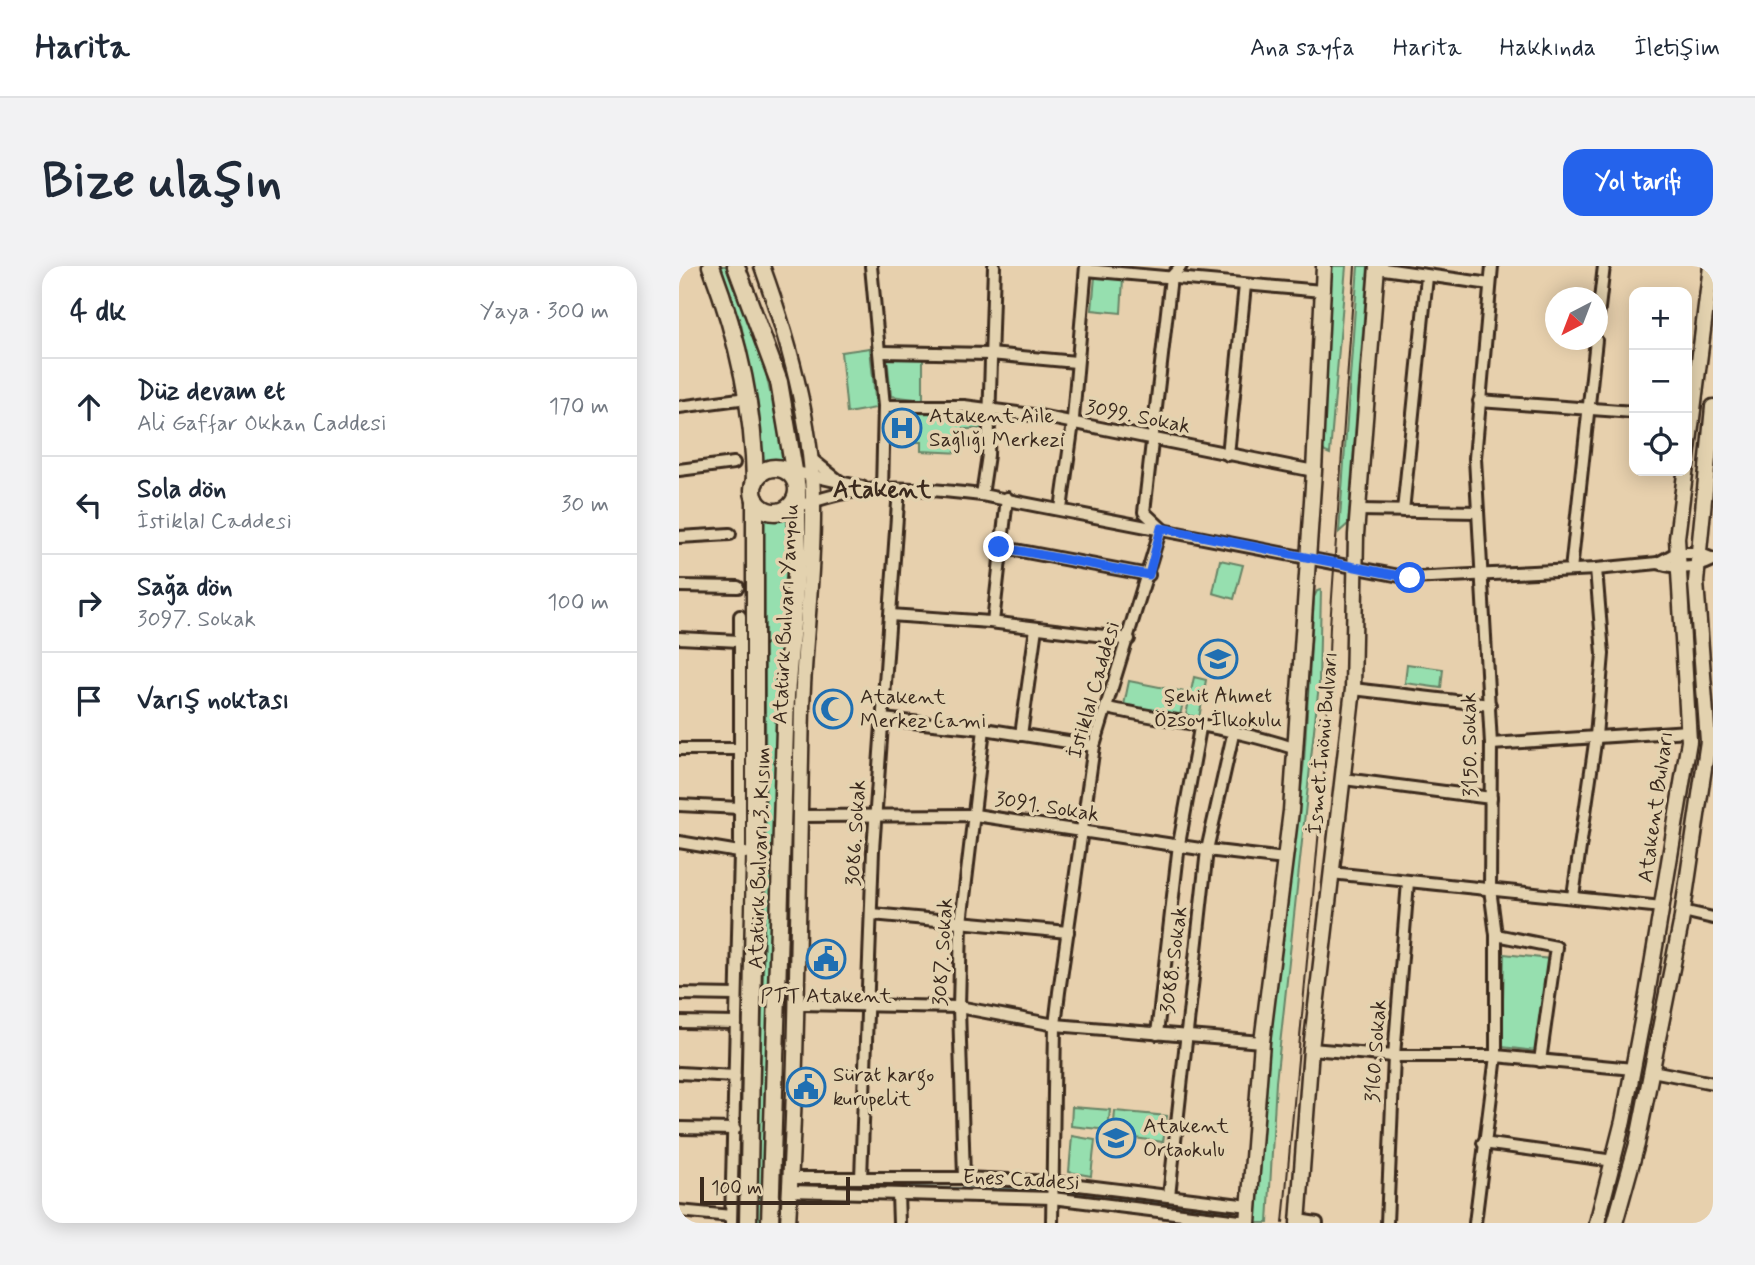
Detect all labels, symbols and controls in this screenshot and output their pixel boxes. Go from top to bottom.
text: Harita [35,26,130,70]
text: Ana sayfa [1250,33,1355,64]
text: Harita [1393,33,1462,64]
text: Hakkında [1500,33,1596,64]
text: İletişim [1634,33,1720,64]
button: Yol tarifi [1563,149,1713,216]
text: Bize ulaşın [42,150,282,215]
north arrow [1545,287,1608,350]
map controls [1629,287,1692,476]
button: + [1629,287,1692,350]
text: 4 dk [70,292,126,331]
text: Yaya · 300 m [480,297,609,327]
button: − [1629,350,1692,413]
text: Düz devam et [137,375,285,409]
icon: ahead [70,388,108,426]
text: 170 m [549,392,609,422]
street label: 3099. Sokak [1083,393,1193,441]
place label: Atakent Aile Sağlığı Merkezi [929,402,1065,454]
hospital icon: Atakent Aile Sağlığı Merkezi [881,407,923,449]
text: Ali Gaffar Okkan Caddesi [137,409,387,439]
button: locate [1629,413,1692,476]
text: Sola dön [137,473,226,507]
district label: Atakent [833,475,932,506]
icon: left [70,486,108,524]
text: 30 m [561,490,609,520]
street label: Atatürk Bulvarı Yanyolu [766,503,806,725]
text: İstiklal Caddesi [137,507,292,537]
route end [983,531,1014,562]
route start [1394,562,1425,593]
text: Sağa dön [137,571,233,605]
icon: right [70,584,108,622]
text: 100 m [547,588,609,618]
text: 3097. Sokak [137,605,256,635]
street label: İstiklal Caddesi [1061,618,1127,762]
school or university icon: Şehit Ahmet Özsoy İlkokulu [1197,638,1239,680]
street label: İsmet İnönü Bulvarı [1301,650,1345,836]
icon: arrive [70,682,108,720]
place label: Şehit Ahmet Özsoy İlkokulu [1154,682,1282,734]
place label: Atakent Merkez Cami [860,683,987,735]
text: Varış noktası [137,684,289,718]
mosque icon: Atakent Merkez Cami [812,688,854,730]
street label: 3150. Sokak [1455,692,1485,798]
street label: Atakent Bulvarı [1632,730,1680,884]
street label: Atatürk Bulvarı 3. Kısım [742,747,778,969]
street label: 3086. Sokak [839,779,873,887]
street label: 3091. Sokak [993,785,1101,829]
street label: 3087. Sokak [926,897,960,1007]
street label: 3088. Sokak [1154,905,1194,1015]
public building icon: PTT Atakent [805,938,847,980]
place label: PTT Atakent [760,982,893,1010]
street label: 3160. Sokak [1358,998,1394,1104]
place label: Sürat kargo kurupelit [833,1061,934,1113]
public building icon: Sürat kargo kurupelit [785,1066,827,1108]
place label: Atakent Ortaokulu [1143,1112,1229,1164]
school or university icon: Atakent Ortaokulu [1095,1117,1137,1159]
street label: Enes Caddesi [962,1163,1080,1197]
scale bar [700,1174,851,1206]
text: 100 m [711,1176,762,1201]

